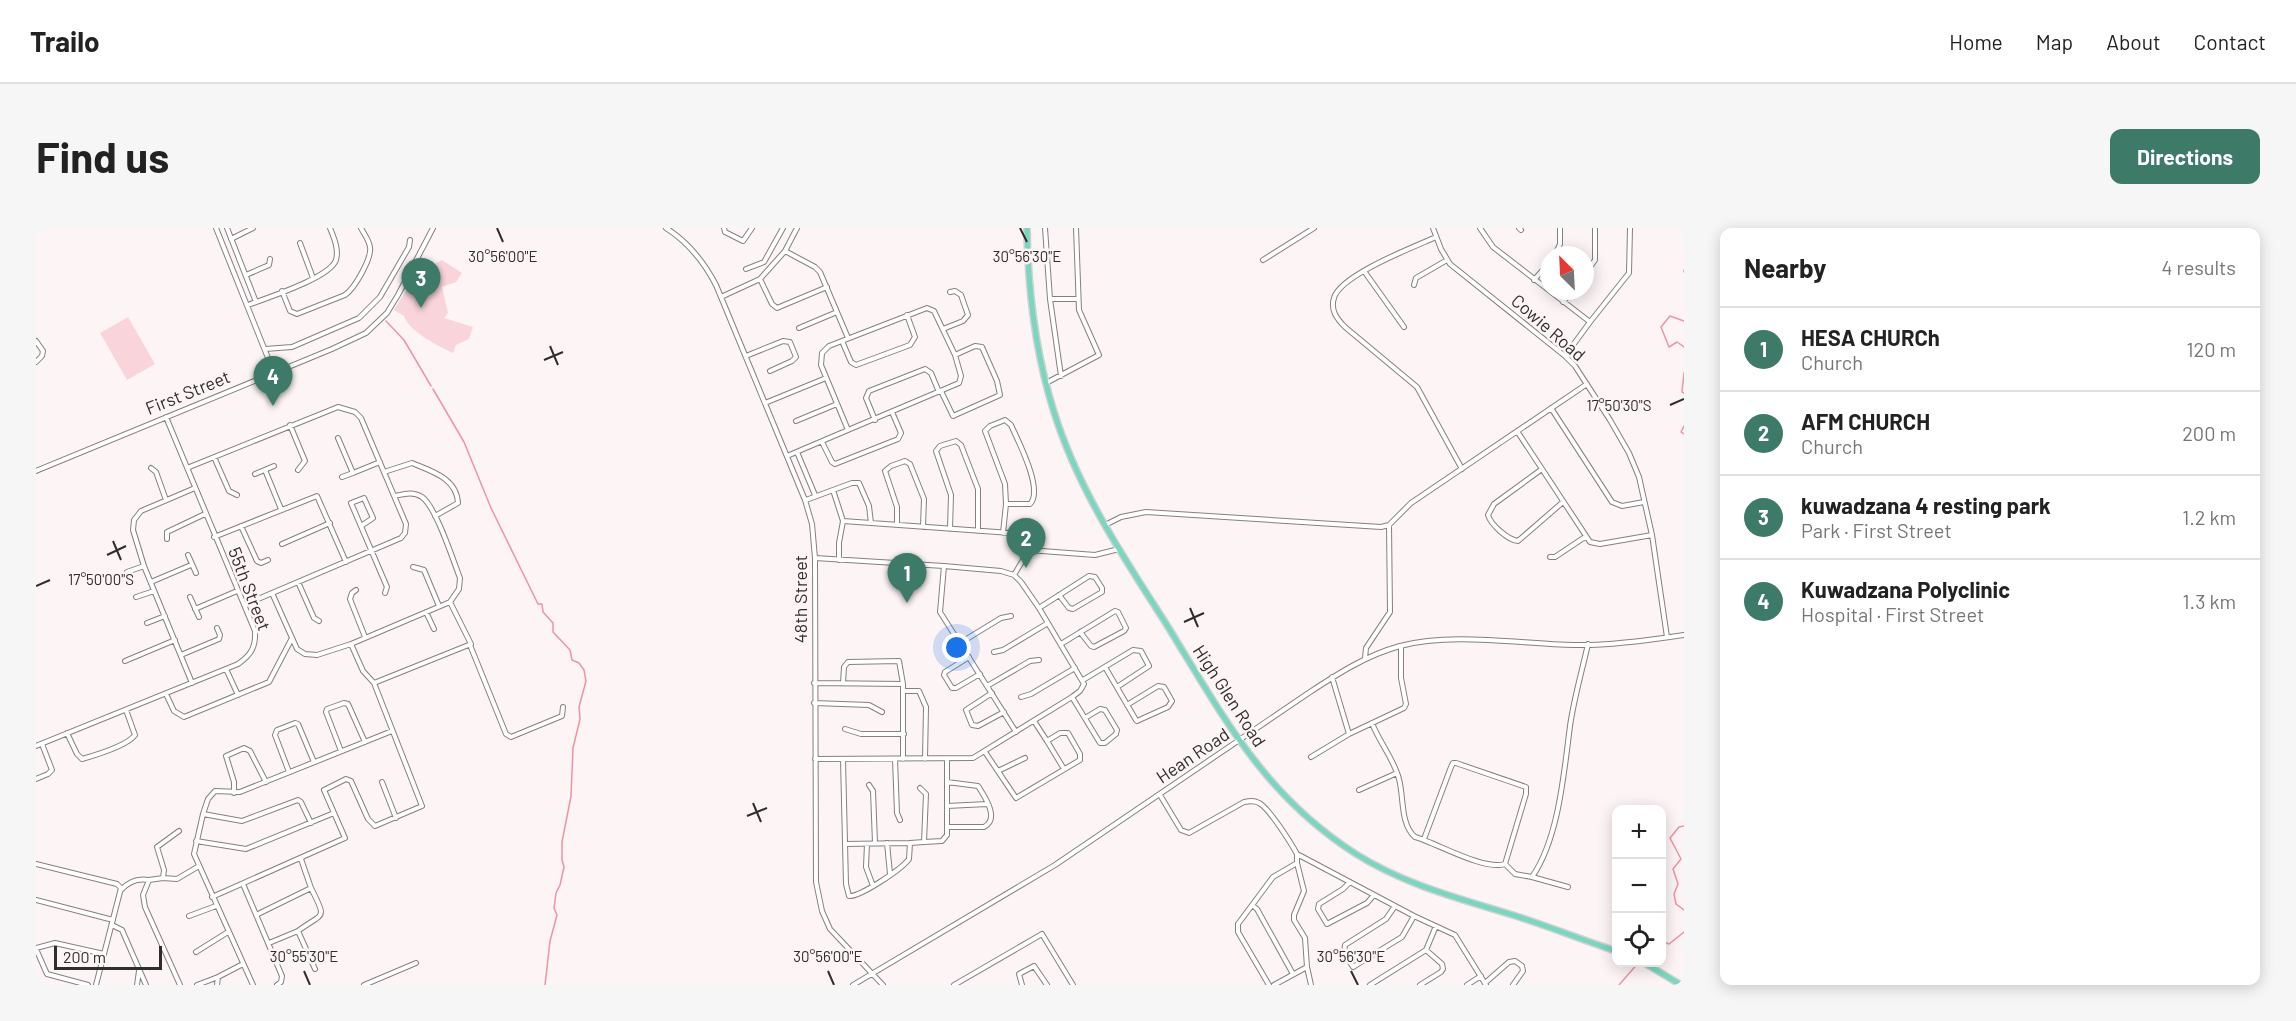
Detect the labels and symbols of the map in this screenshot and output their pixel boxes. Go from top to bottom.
north arrow [1540,246,1594,300]
text: 30°56'00"E [468,247,538,265]
text: 30°56'30"E [993,247,1061,265]
pin: 3 [402,259,440,308]
street label: Cowie Road [1507,289,1590,365]
pin: 4 [254,356,292,406]
street label: First Street [142,365,233,419]
text: 17°50'30"S [1586,396,1652,414]
pin: 2 [1006,518,1046,568]
street label: 55th Street [224,544,276,633]
pin: 1 [888,554,926,603]
street label: 48th Street [789,555,811,643]
text: 17°50'00"S [68,570,134,588]
your location [942,633,971,662]
street label: High Glen Road [1189,640,1271,751]
street label: Hean Road [1152,723,1233,788]
scale bar [54,943,162,970]
text: 30°55'30"E [270,947,338,965]
text: 30°56'00"E [793,947,863,965]
text: 30°56'30"E [1317,947,1385,965]

